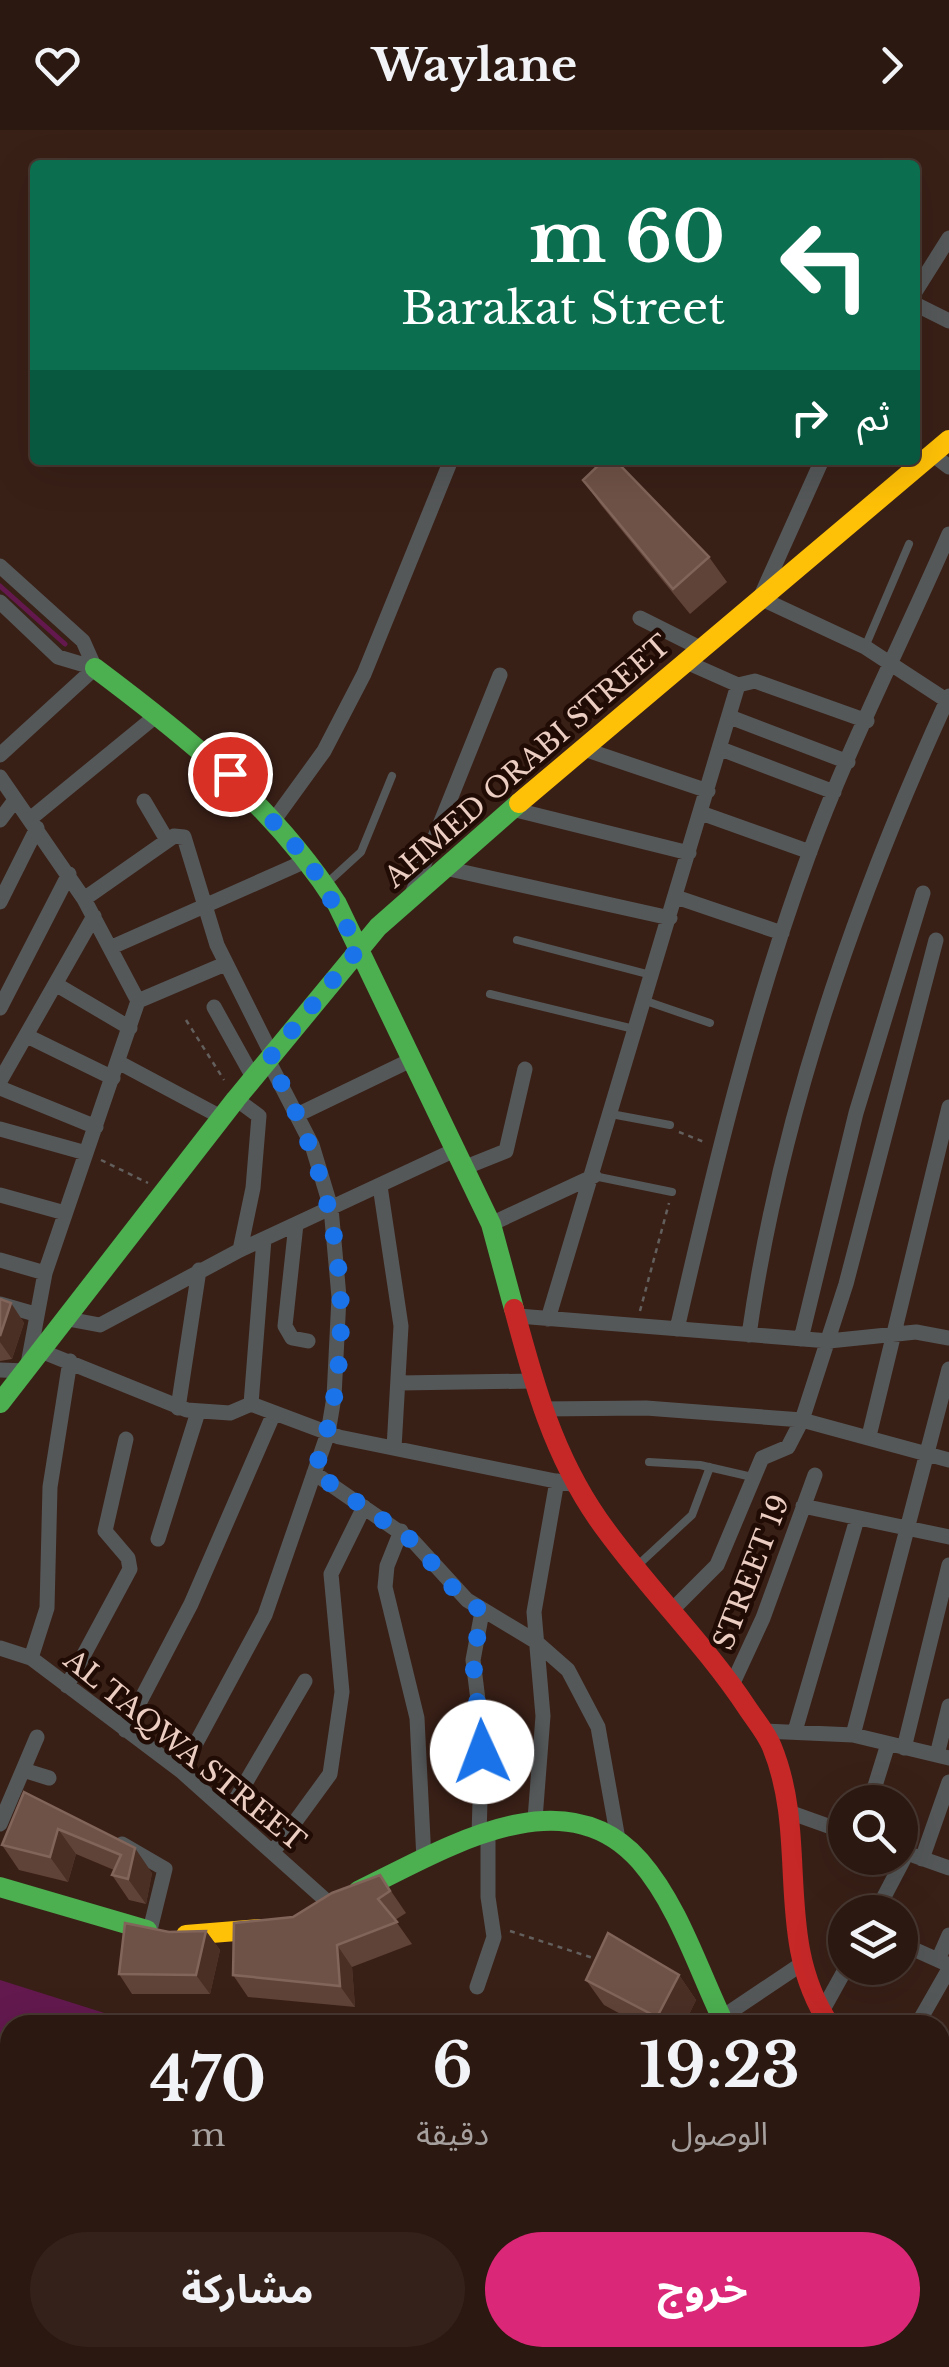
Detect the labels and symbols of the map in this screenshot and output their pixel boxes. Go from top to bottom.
street label: AHMED ORABI STREET [376,627,678,896]
pin [188,732,273,817]
street label: STREET 19 [706,1490,797,1655]
street label: AL TAQWA STREET [56,1642,313,1859]
position arrow [430,1700,534,1804]

